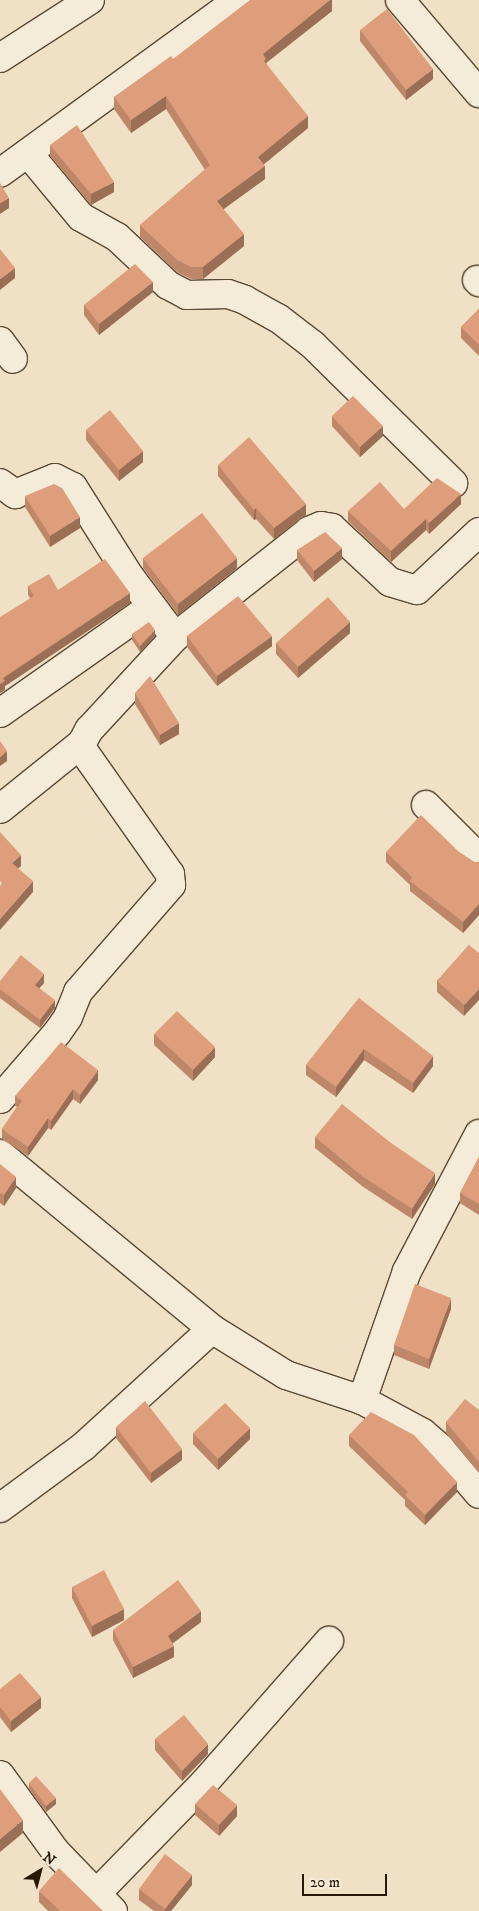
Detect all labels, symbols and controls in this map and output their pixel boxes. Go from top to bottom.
north arrow [15,1846,65,1896]
text: N [39,1848,59,1870]
scale bar [304,1864,389,1896]
text: 20 m [310,1873,340,1892]

